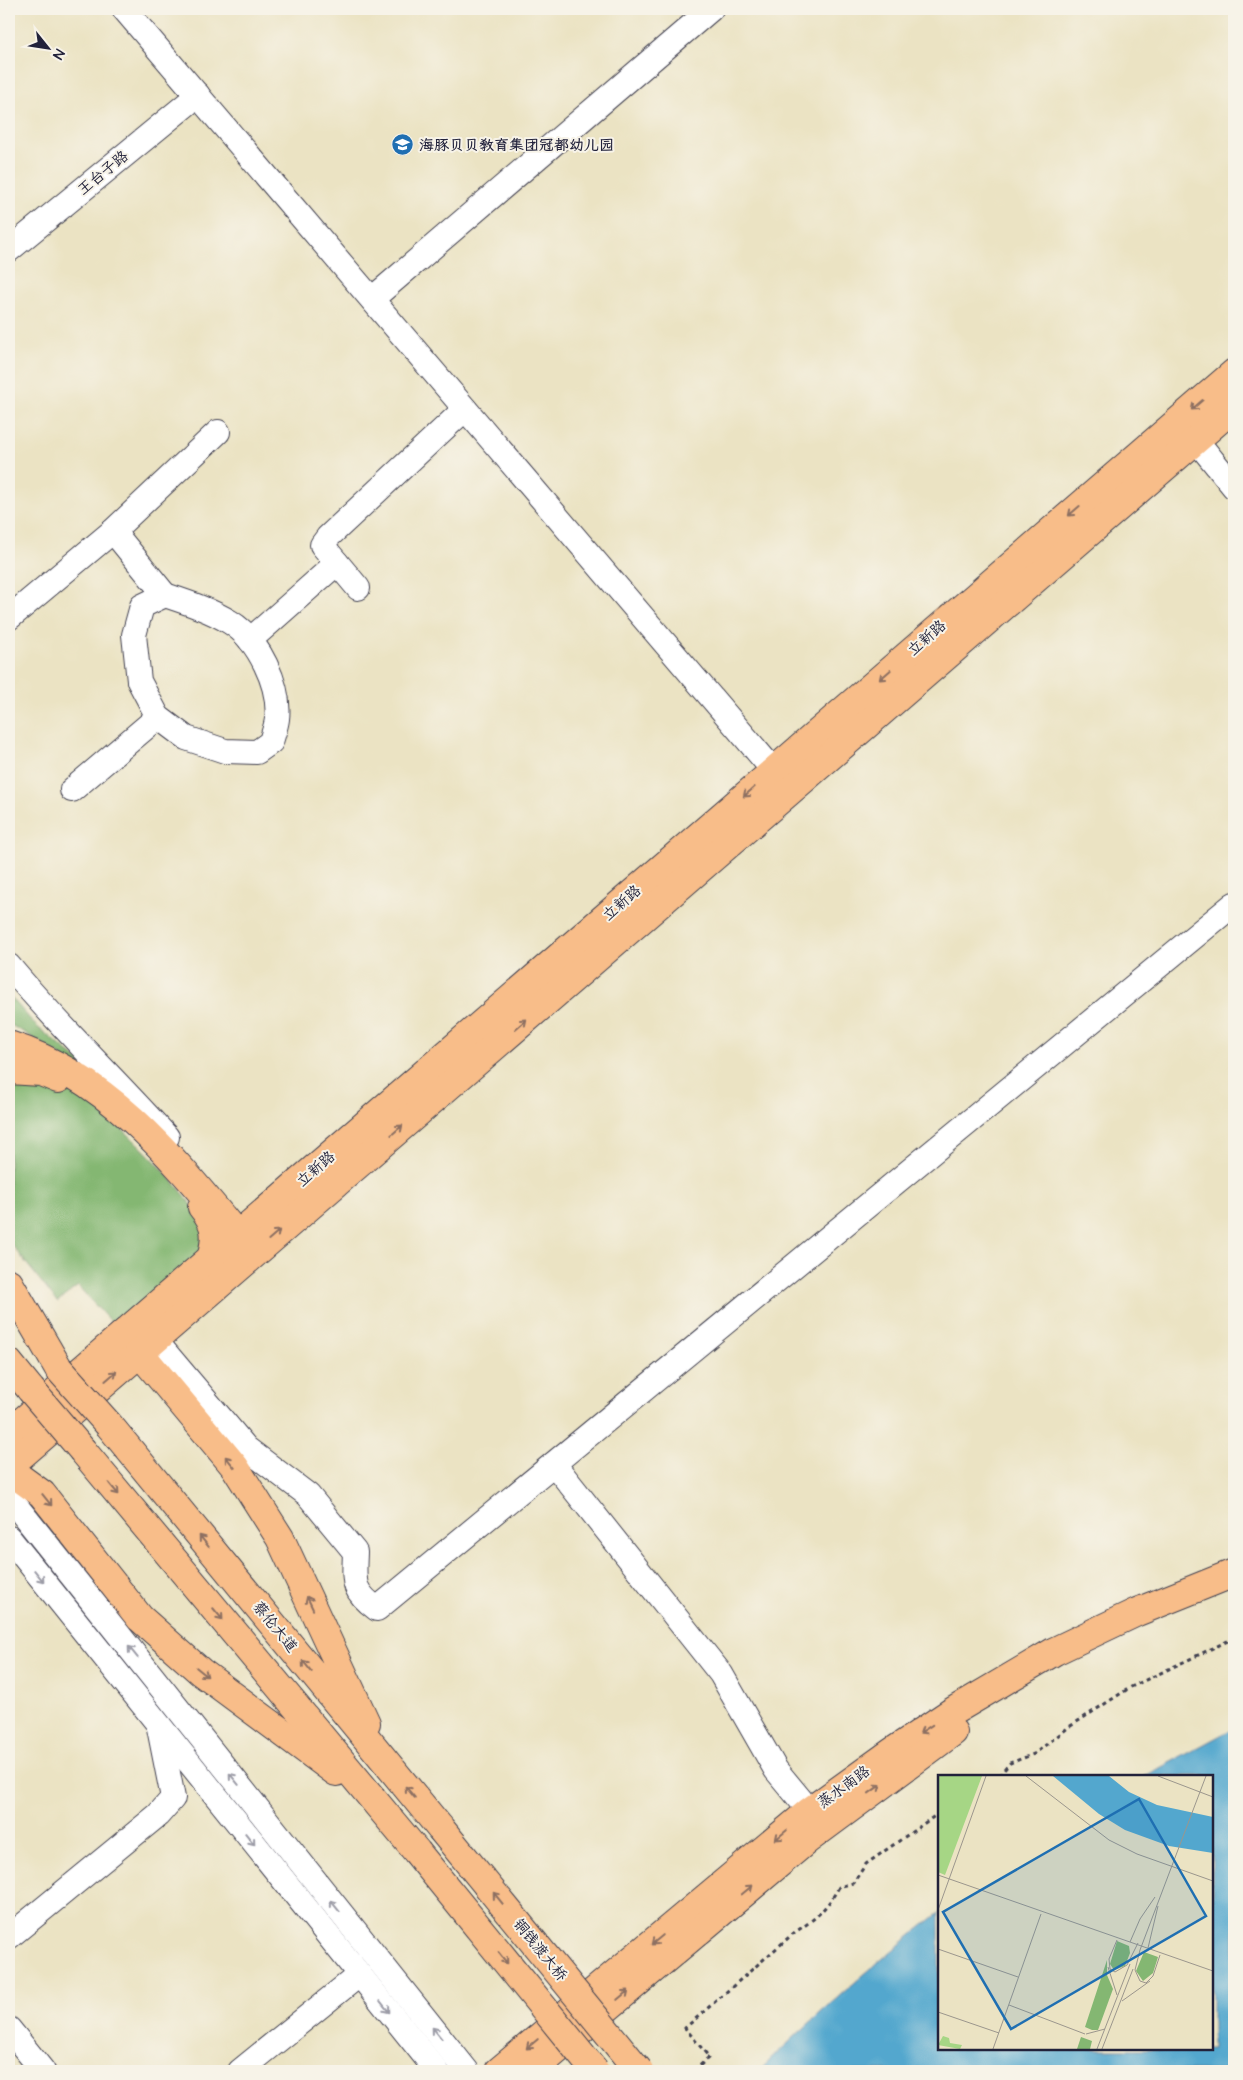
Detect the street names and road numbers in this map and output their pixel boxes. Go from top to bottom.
street label: 王台子路 [73,146,133,200]
street label: 立新路 [903,615,951,661]
street label: 立新路 [598,880,646,926]
street label: 立新路 [292,1146,340,1192]
street label: 蔡伦大道 [248,1597,302,1657]
street label: 蒸水南路 [814,1761,874,1813]
street label: 铜钱渡大桥 [508,1914,572,1986]

